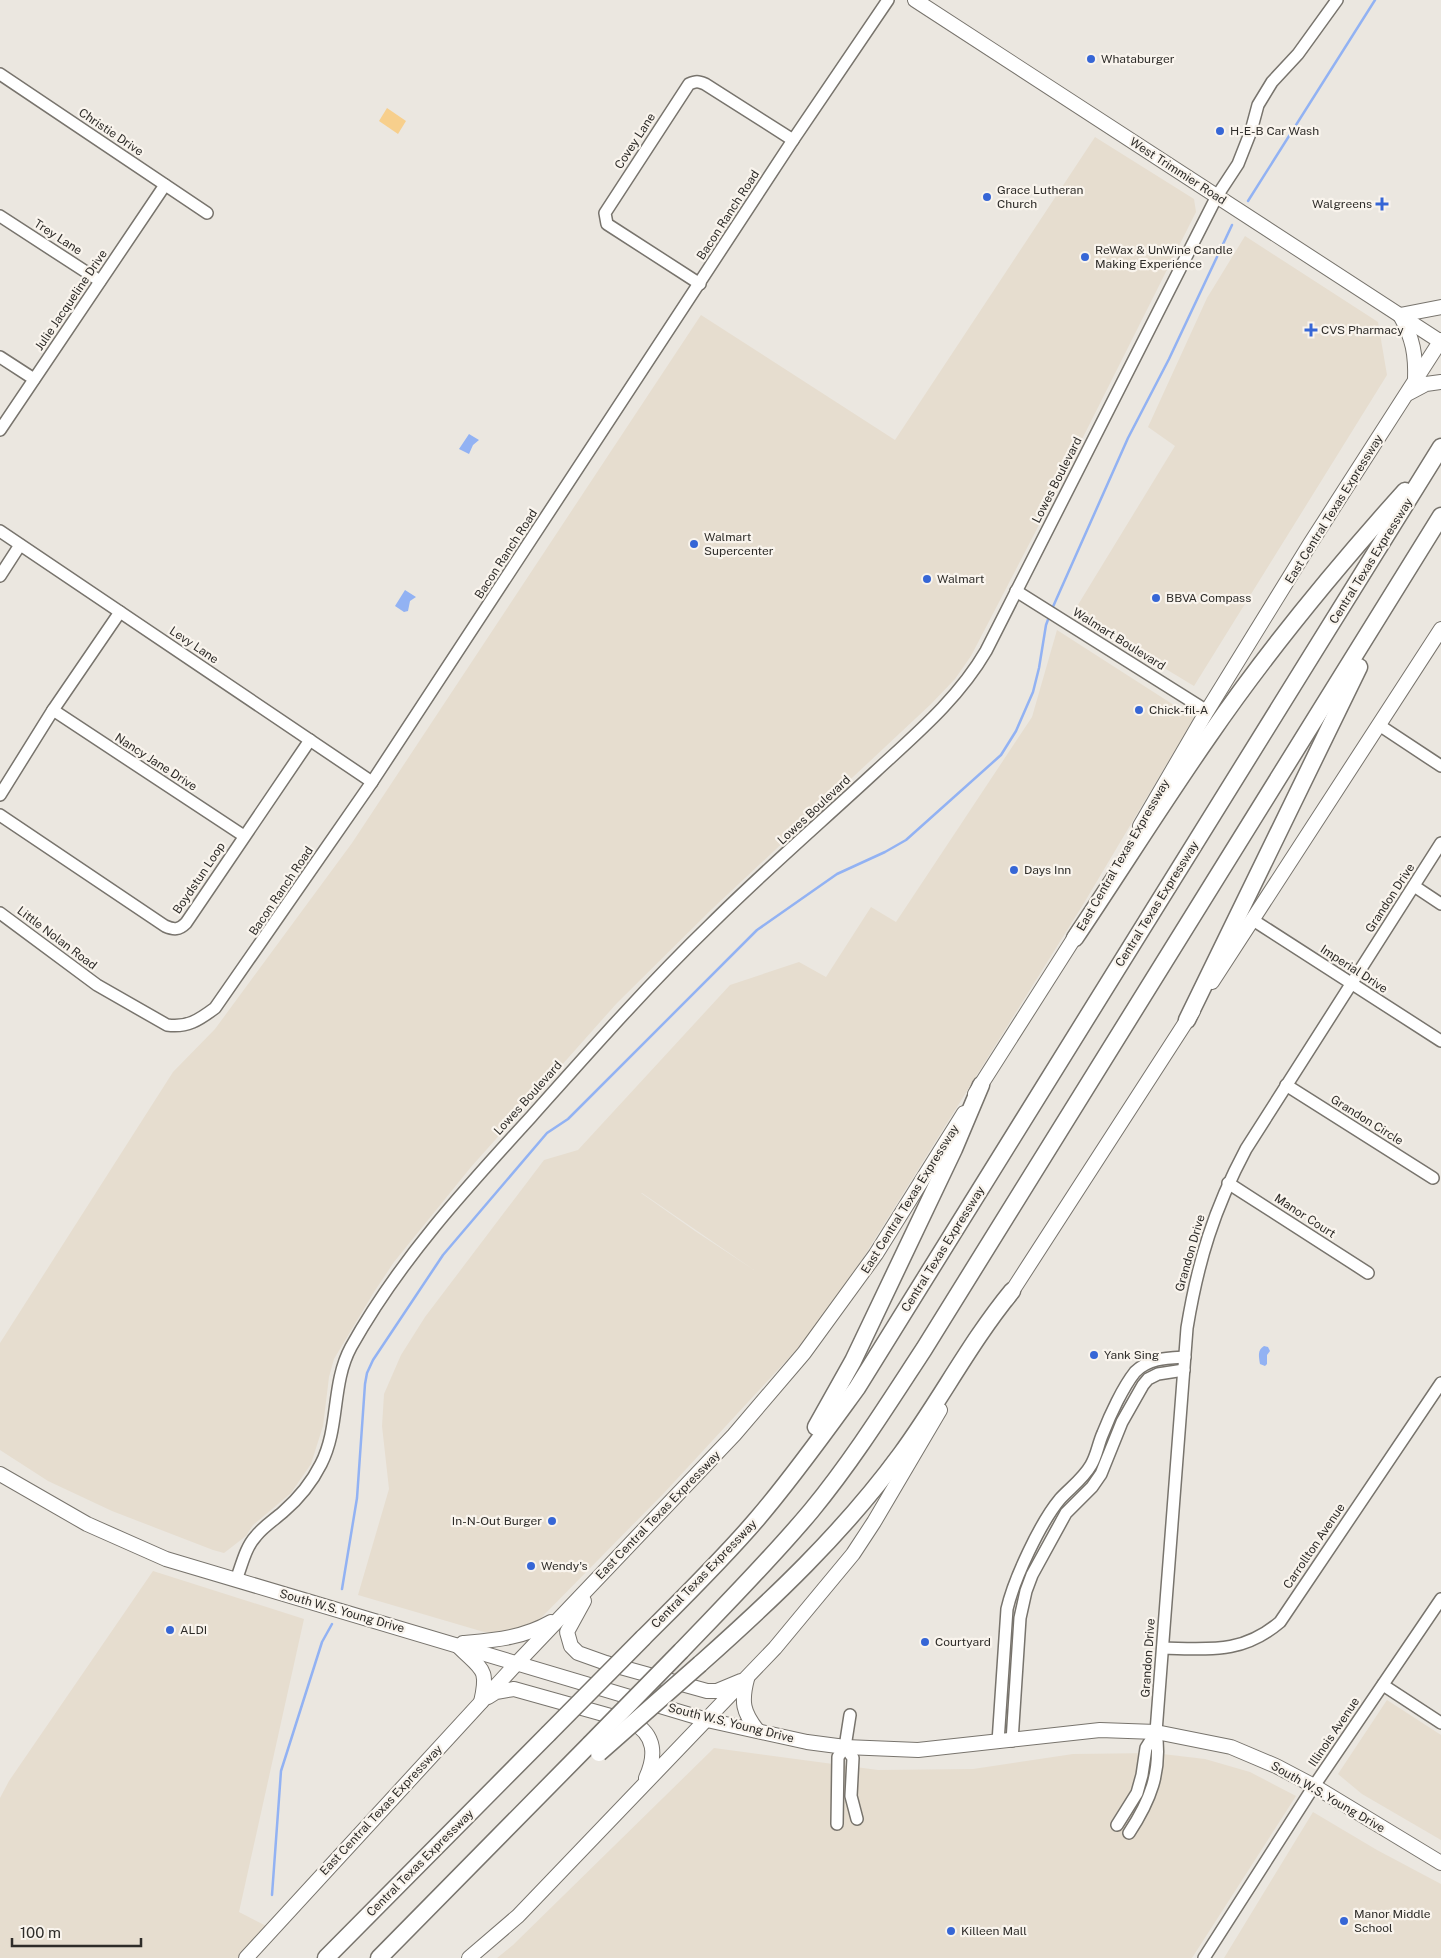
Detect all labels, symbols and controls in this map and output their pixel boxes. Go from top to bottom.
place label: Whataburger [1101,52,1175,66]
marker: Whataburger [1085,53,1097,65]
street label: Christie Drive [76,105,146,159]
street label: Covey Lane [612,110,658,172]
place label: H-E-B Car Wash [1230,124,1319,138]
marker: H-E-B Car Wash [1214,125,1226,137]
street label: West Trimmier Road [1127,135,1229,207]
street label: Bacon Ranch Road [694,168,762,262]
place label: Grace Lutheran Church [997,183,1083,211]
marker: Grace Lutheran Church [981,191,993,203]
place label: Walgreens [1312,197,1372,211]
marker: Walgreens [1376,198,1388,210]
street label: Trey Lane [31,216,85,258]
place label: ReWax & UnWine Candle Making Experience [1095,243,1233,271]
street label: Julie Jacqueline Drive [32,247,110,353]
marker: ReWax & UnWine Candle Making Experience [1079,251,1091,263]
place label: CVS Pharmacy [1321,323,1404,337]
marker: CVS Pharmacy [1305,324,1317,336]
street label: East Central Texas Expressway [1282,432,1386,586]
street label: Lowes Boulevard [1029,435,1085,525]
street label: Central Texas Expressway [1326,495,1416,627]
street label: Bacon Ranch Road [472,507,540,601]
place label: Walmart Supercenter [704,530,774,558]
marker: Walmart Supercenter [688,538,700,550]
place label: Walmart [937,572,985,586]
marker: Walmart [921,573,933,585]
place label: BBVA Compass [1166,591,1251,605]
marker: BBVA Compass [1150,592,1162,604]
street label: Walmart Boulevard [1070,605,1168,673]
street label: Levy Lane [167,624,221,667]
place label: Chick-fil-A [1149,703,1209,717]
marker: Chick-fil-A [1133,704,1145,716]
street label: Nancy Jane Drive [112,730,200,794]
street label: Lowes Boulevard [775,773,853,847]
street label: East Central Texas Expressway [1074,776,1172,934]
street label: Central Texas Expressway [1112,838,1202,970]
street label: Boydstun Loop [170,840,228,916]
street label: Bacon Ranch Road [246,844,316,938]
street label: Grandon Drive [1363,861,1418,935]
place label: Days Inn [1024,863,1071,877]
marker: Days Inn [1008,864,1020,876]
street label: Little Nolan Road [15,904,99,972]
street label: Imperial Drive [1318,942,1390,996]
street label: Lowes Boulevard [491,1058,565,1138]
street label: Grandon Circle [1328,1092,1406,1148]
street label: East Central Texas Expressway [858,1122,962,1276]
street label: Central Texas Expressway [898,1183,988,1315]
street label: Manor Court [1272,1191,1338,1241]
street label: Grandon Drive [1172,1213,1208,1293]
place label: Yank Sing [1104,1348,1159,1362]
marker: Yank Sing [1088,1349,1100,1361]
street label: East Central Texas Expressway [593,1448,723,1582]
street label: Carrollton Avenue [1280,1501,1348,1591]
place label: In-N-Out Burger [452,1514,542,1528]
marker: In-N-Out Burger [546,1515,558,1527]
street label: Central Texas Expressway [648,1517,760,1631]
place label: Wendy's [541,1559,587,1573]
marker: Wendy's [525,1560,537,1572]
street label: South W.S. Young Drive [278,1586,406,1636]
street label: Grandon Drive [1138,1618,1158,1698]
place label: ALDI [180,1623,207,1637]
marker: ALDI [164,1624,176,1636]
place label: Courtyard [935,1635,991,1649]
marker: Courtyard [919,1636,931,1648]
street label: Illinois Avenue [1306,1695,1362,1769]
street label: South W.S. Young Drive [667,1701,796,1745]
street label: East Central Texas Expressway [317,1742,445,1878]
street label: South W.S. Young Drive [1268,1759,1388,1836]
street label: Central Texas Expressway [363,1806,477,1920]
place label: Manor Middle School [1354,1907,1431,1935]
marker: Manor Middle School [1338,1915,1350,1927]
scale bar [12,1916,141,1948]
text: 100 m [20,1924,61,1941]
place label: Killeen Mall [961,1924,1027,1938]
marker: Killeen Mall [945,1925,957,1937]

